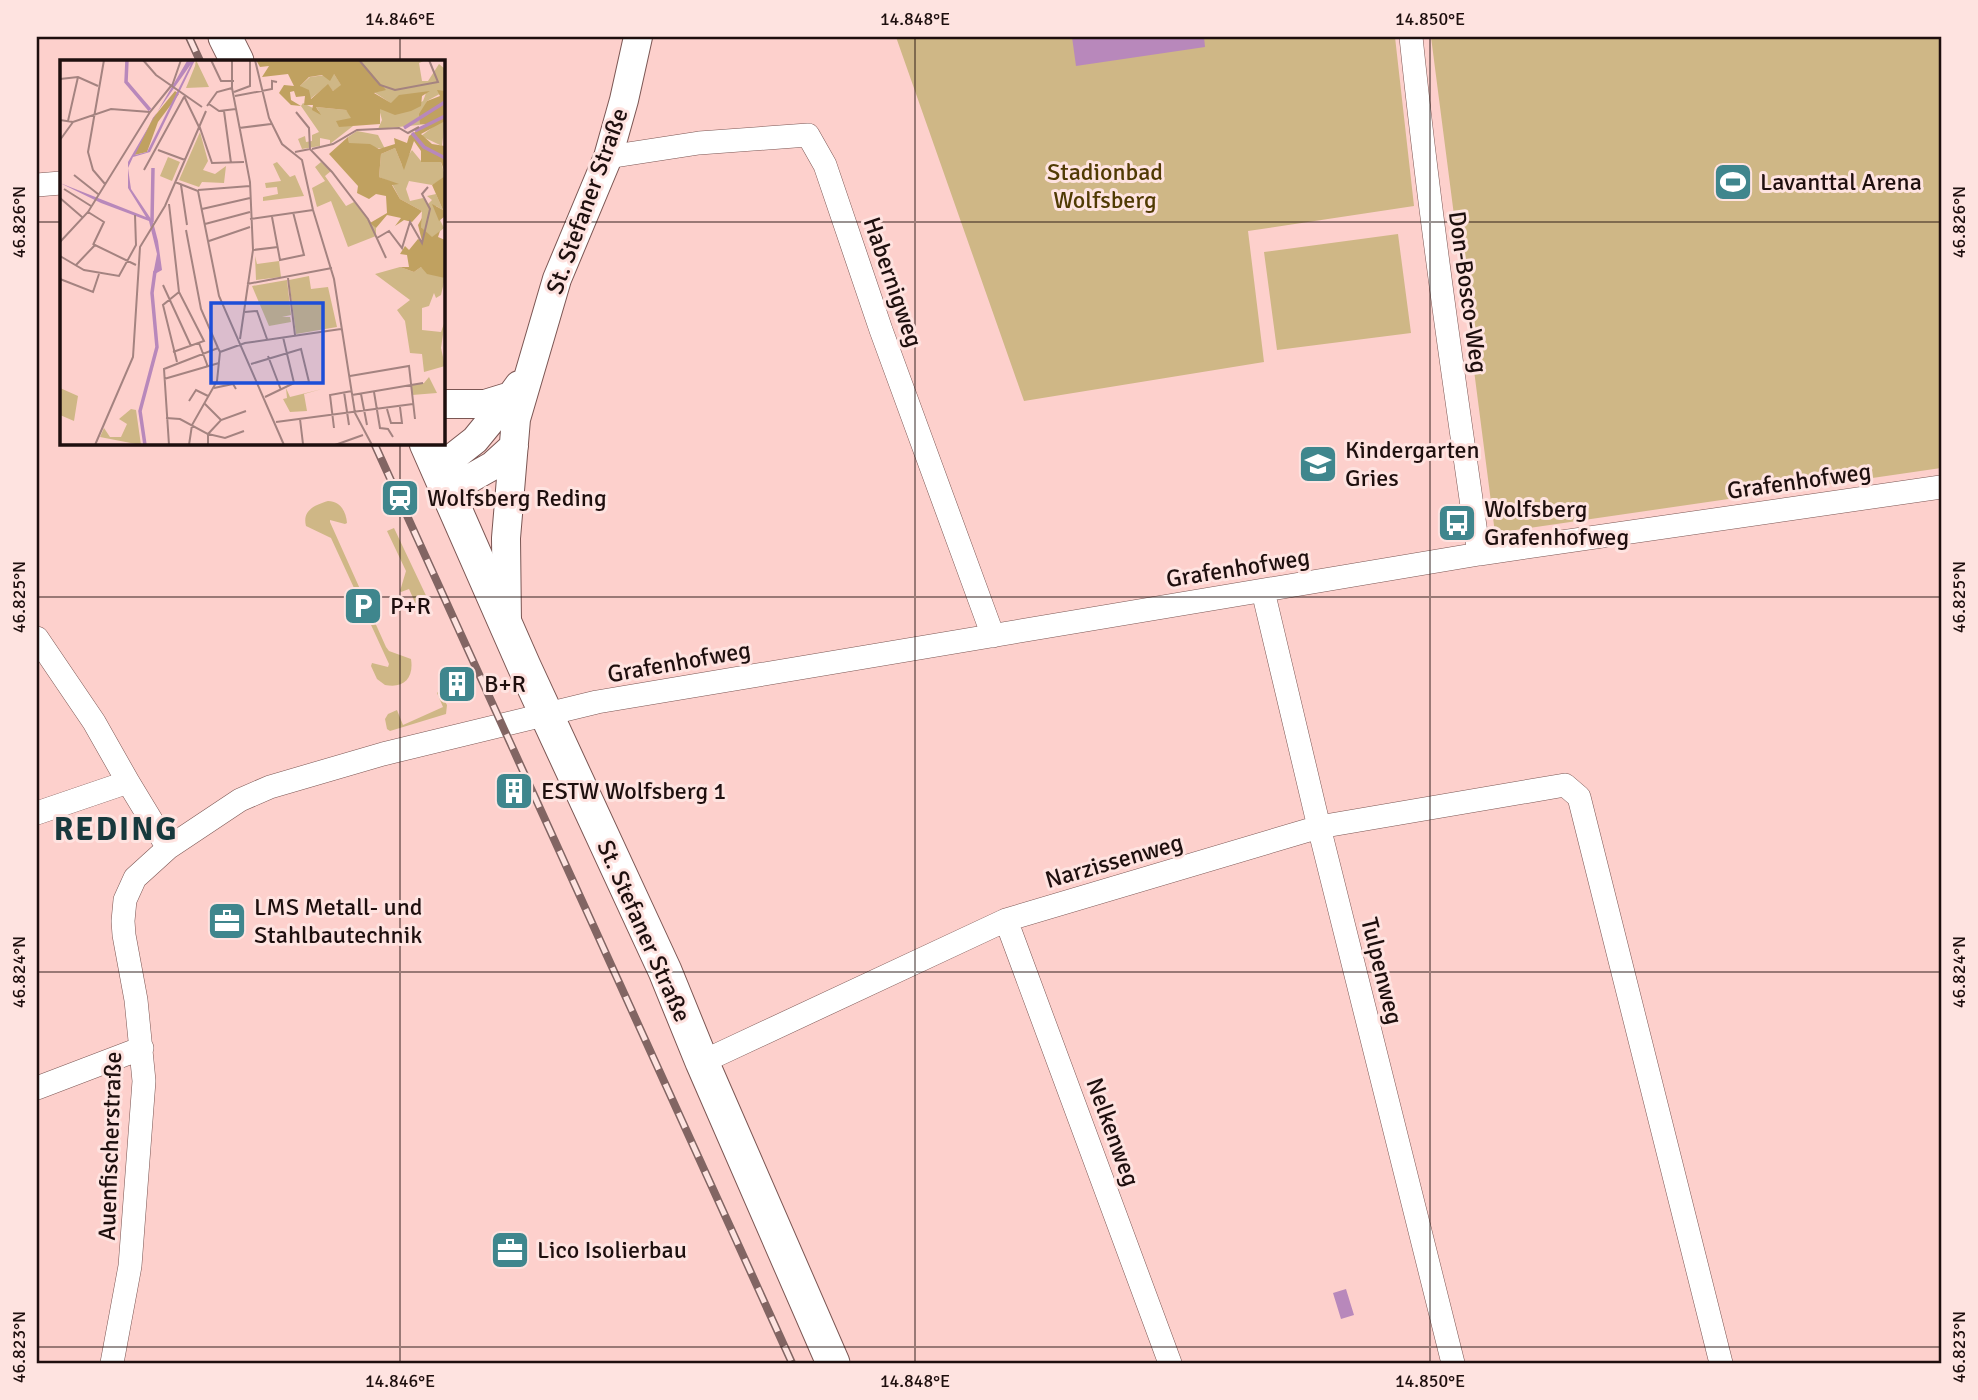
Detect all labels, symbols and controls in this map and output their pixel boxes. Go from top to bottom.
text: 14.846°E [365,8,435,30]
text: 14.848°E [880,8,950,30]
text: 14.850°E [1395,8,1465,30]
inset map [60,60,444,444]
street label: St. Stefaner Straße [539,104,635,298]
park label: Stadionbad Wolfsberg [1047,157,1163,215]
sports icon: Lavanttal Arena [1712,161,1754,203]
place label: Lavanttal Arena [1760,167,1922,197]
text: 46.826°N [8,186,30,258]
text: 46.826°N [1948,186,1970,258]
street label: Don-Bosco-Weg [1442,209,1494,375]
street label: Habernigweg [857,213,929,351]
place label: Kindergarten Gries [1345,435,1480,493]
school or university icon: Kindergarten Gries [1297,443,1339,485]
street label: Grafenhofweg [1725,456,1873,506]
station icon: Wolfsberg Reding [379,477,421,519]
place label: Wolfsberg Reding [427,483,607,513]
place label: Wolfsberg Grafenhofweg [1484,494,1629,552]
bus stop icon: Wolfsberg Grafenhofweg [1436,502,1478,544]
street label: Grafenhofweg [1164,542,1312,594]
text: 46.825°N [8,561,30,633]
text: 46.825°N [1948,561,1970,633]
parking icon: P+R [342,585,384,627]
place label: P+R [390,591,431,621]
street label: Grafenhofweg [605,635,753,689]
building icon: B+R [436,663,478,705]
place label: B+R [484,669,526,699]
building icon: ESTW Wolfsberg 1 [493,770,535,812]
place label: ESTW Wolfsberg 1 [541,776,726,806]
district label: REDING [54,810,178,849]
street label: Narzissenweg [1042,827,1186,895]
street label: St. Stefaner Straße [590,835,698,1027]
place label: LMS Metall- und Stahlbautechnik [254,892,422,950]
office icon: LMS Metall- und Stahlbautechnik [206,900,248,942]
street label: Tulpenweg [1354,914,1410,1028]
text: 46.824°N [8,936,30,1008]
text: 46.824°N [1948,936,1970,1008]
street label: Auenfischerstraße [92,1051,128,1241]
street label: Nelkenweg [1080,1074,1146,1190]
office icon: Lico Isolierbau [489,1229,531,1271]
place label: Lico Isolierbau [537,1235,687,1265]
text: 46.823°N [8,1311,30,1383]
text: 46.823°N [1948,1311,1970,1383]
text: 14.846°E [365,1370,435,1392]
text: 14.848°E [880,1370,950,1392]
text: 14.850°E [1395,1370,1465,1392]

